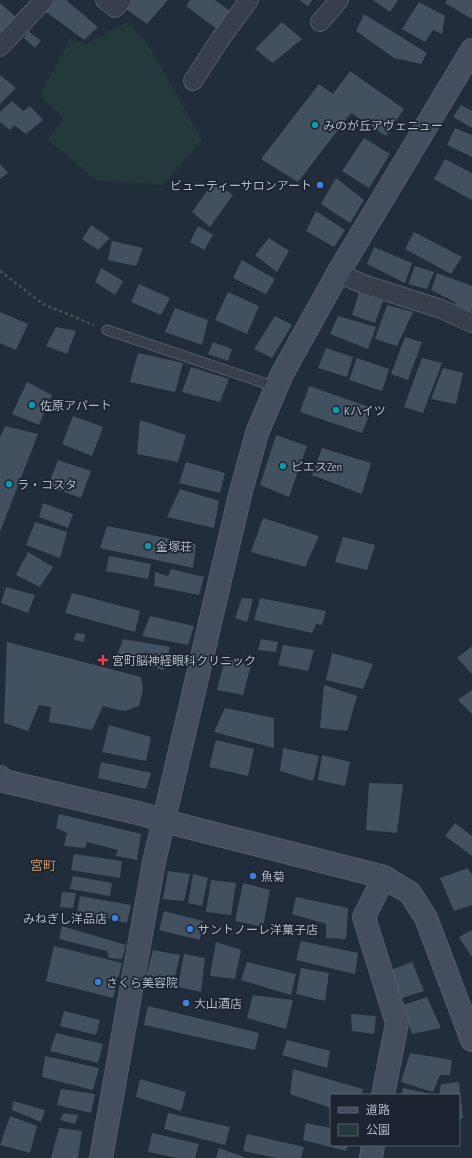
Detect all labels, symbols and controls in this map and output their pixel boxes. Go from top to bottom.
place label: みのが丘アヴェニュー [323,118,443,133]
marker: みのが丘アヴェニュー [310,120,320,130]
place label: ビューティーサロンアート [170,178,312,193]
marker: ビューティーサロンアート [315,180,325,190]
place label: 佐原アパート [40,398,112,413]
marker: 佐原アパート [27,400,37,410]
place label: Kハイツ [344,403,386,418]
marker: Kハイツ [331,405,341,415]
place label: ピエスZen [291,459,342,474]
marker: ピエスZen [278,461,288,471]
place label: ラ・コスタ [17,477,77,492]
marker: ラ・コスタ [4,479,14,489]
place label: 金塚荘 [156,539,192,554]
marker: 金塚荘 [143,541,153,551]
place label: 宮町脳神経眼科クリニック [112,653,256,668]
marker: 宮町脳神経眼科クリニック [97,654,109,666]
district label: 宮町 [30,857,56,874]
place label: 魚菊 [261,869,285,884]
marker: 魚菊 [248,871,258,881]
place label: みねぎし洋品店 [23,911,107,926]
marker: みねぎし洋品店 [110,913,120,923]
place label: サントノーレ洋菓子店 [198,922,318,937]
marker: サントノーレ洋菓子店 [185,924,195,934]
place label: さくら美容院 [106,975,178,990]
marker: さくら美容院 [93,977,103,987]
place label: 大山酒店 [194,996,242,1011]
marker: 大山酒店 [181,998,191,1008]
legend [330,1094,460,1146]
text: 道路 [366,1102,390,1117]
text: 公園 [366,1122,390,1137]

